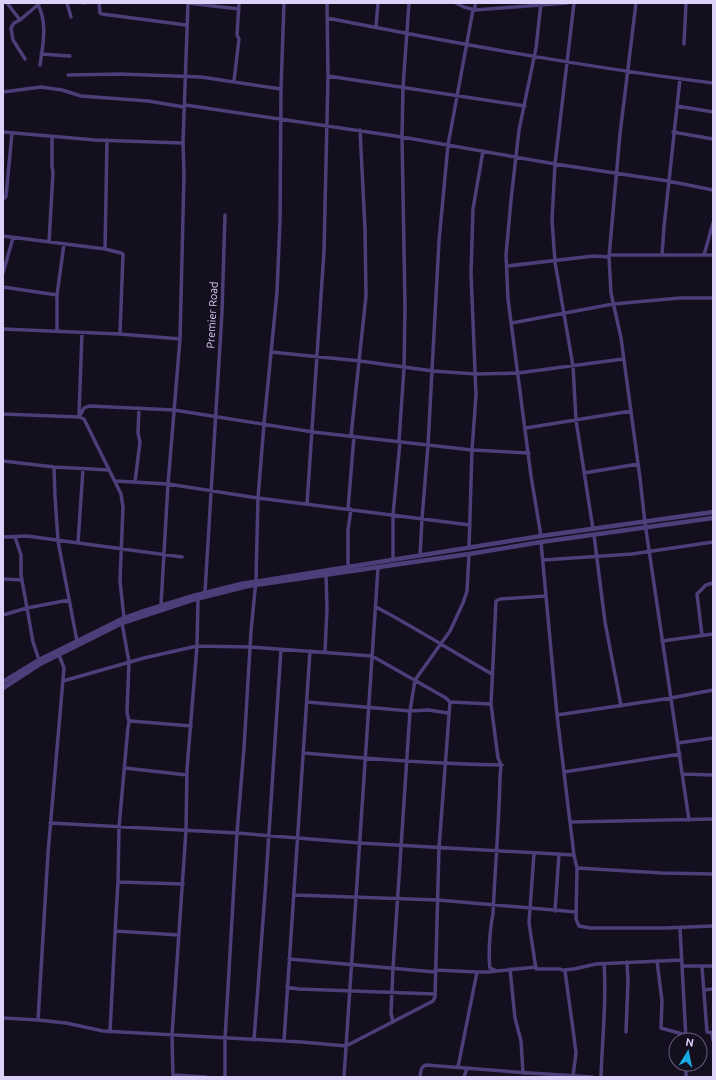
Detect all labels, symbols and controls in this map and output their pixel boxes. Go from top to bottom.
street label: Premier Road [204,281,220,349]
north arrow [668,1032,708,1072]
text: N [685,1036,695,1049]

